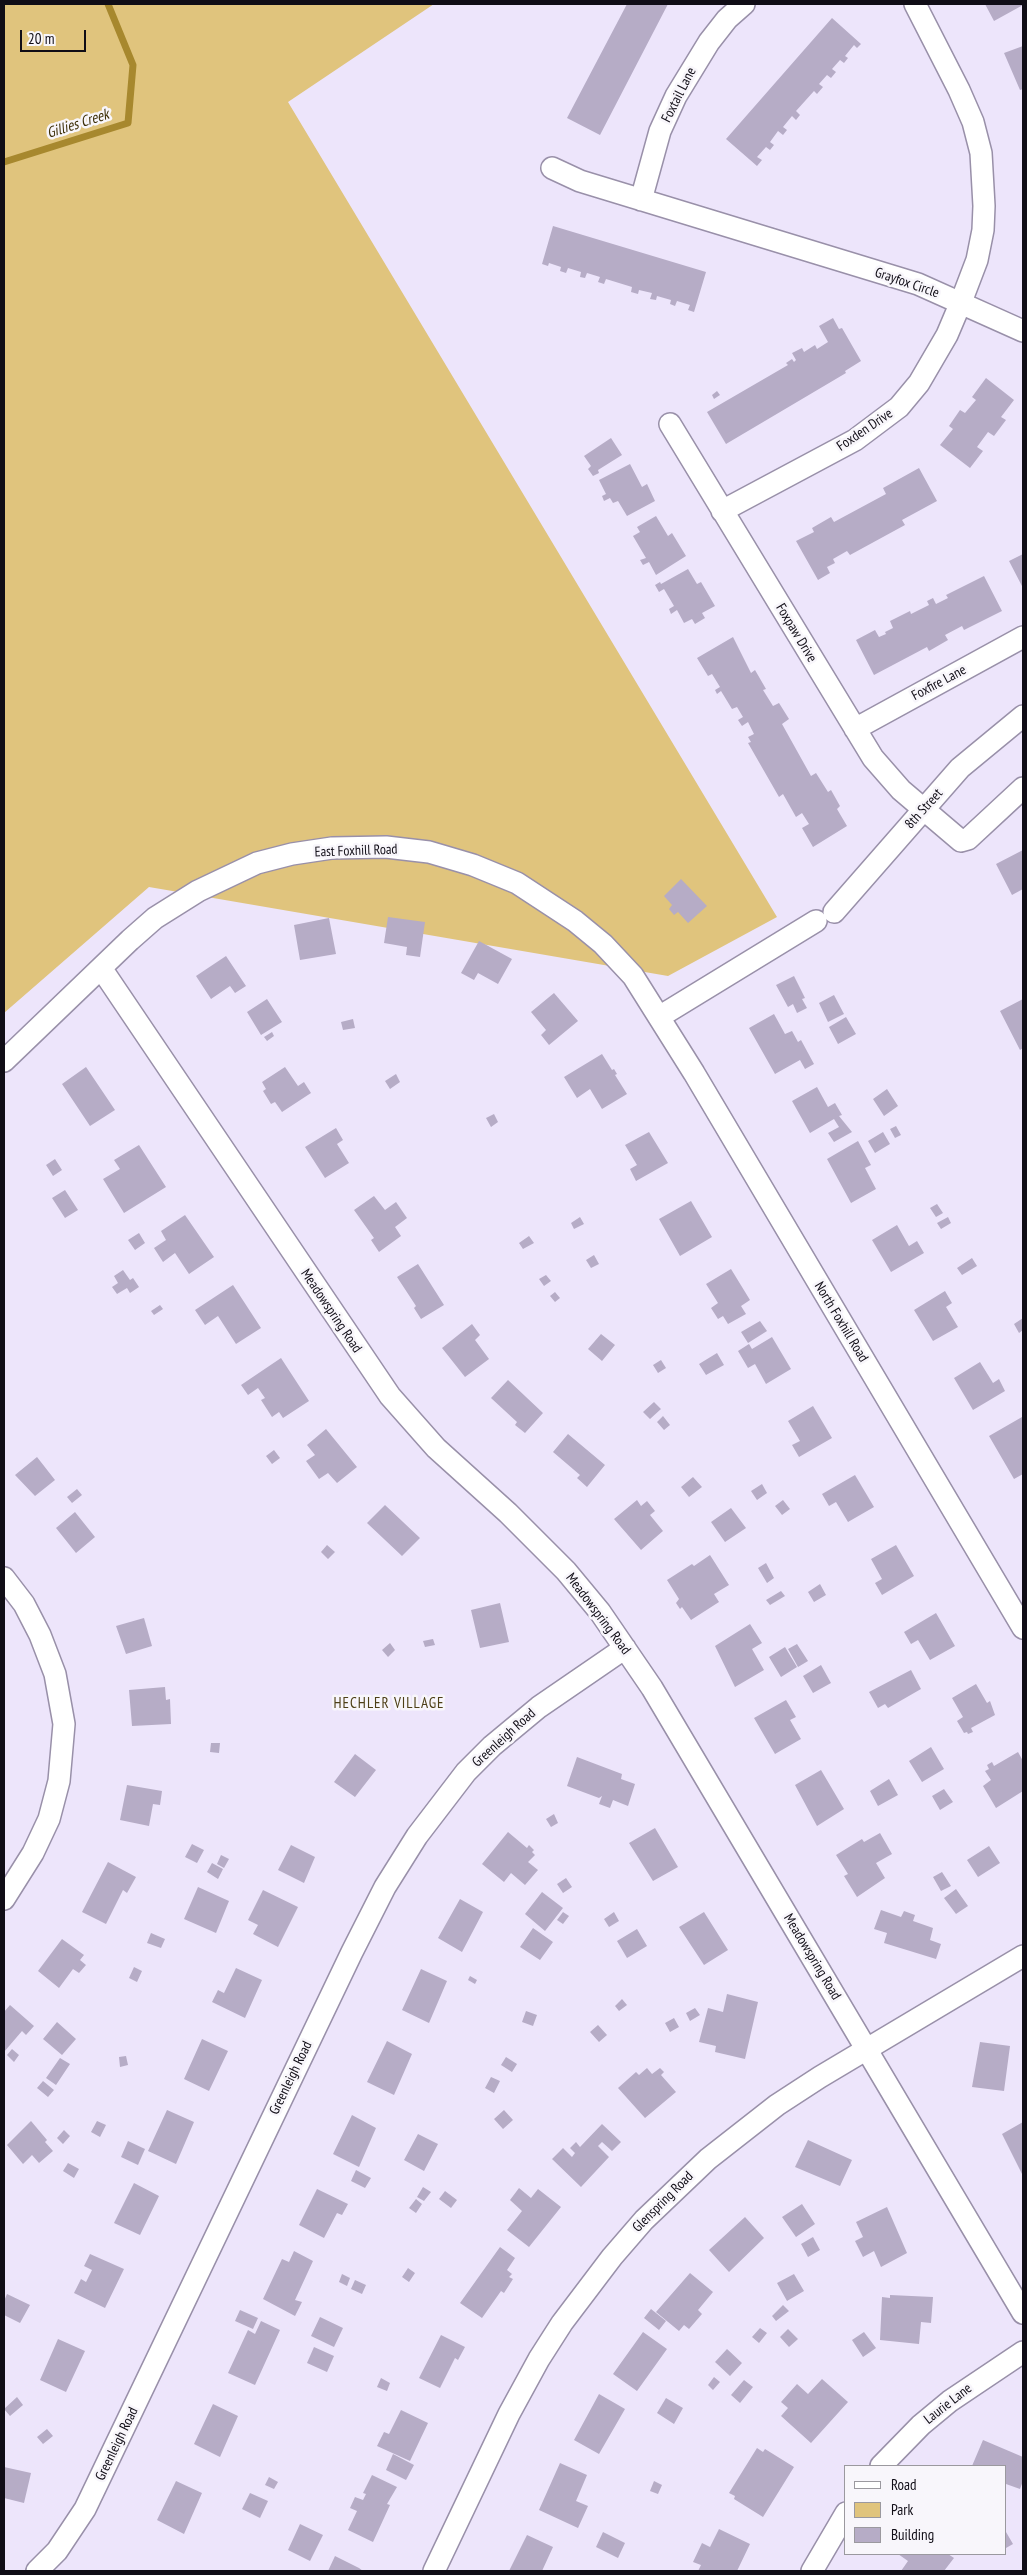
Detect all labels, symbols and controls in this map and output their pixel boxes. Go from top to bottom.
scale bar [22,20,89,52]
text: 20 m [28,29,54,48]
street label: Foxtail Lane [658,65,700,125]
water label: Gillies Creek [45,106,111,142]
street label: Grayfox Circle [873,264,941,302]
street label: Foxden Drive [834,405,896,455]
street label: Foxpaw Drive [772,601,820,665]
street label: Foxfire Lane [909,662,969,704]
street label: 8th Street [902,785,946,833]
street label: East Foxhill Road [314,841,398,861]
street label: Meadowspring Road [297,1266,365,1356]
street label: North Foxhill Road [810,1279,872,1365]
street label: Meadowspring Road [562,1570,634,1658]
district label: HECHLER VILLAGE [332,1695,446,1713]
street label: Greenleigh Road [469,1705,539,1771]
street label: Meadowspring Road [780,1911,844,2003]
street label: Greenleigh Road [266,2039,316,2117]
street label: Glenspring Road [629,2168,697,2236]
street label: Laurie Lane [921,2380,975,2428]
street label: Greenleigh Road [92,2405,142,2483]
legend [844,2465,1007,2555]
text: Road [891,2475,917,2494]
text: Park [891,2500,913,2519]
text: Building [891,2525,934,2544]

